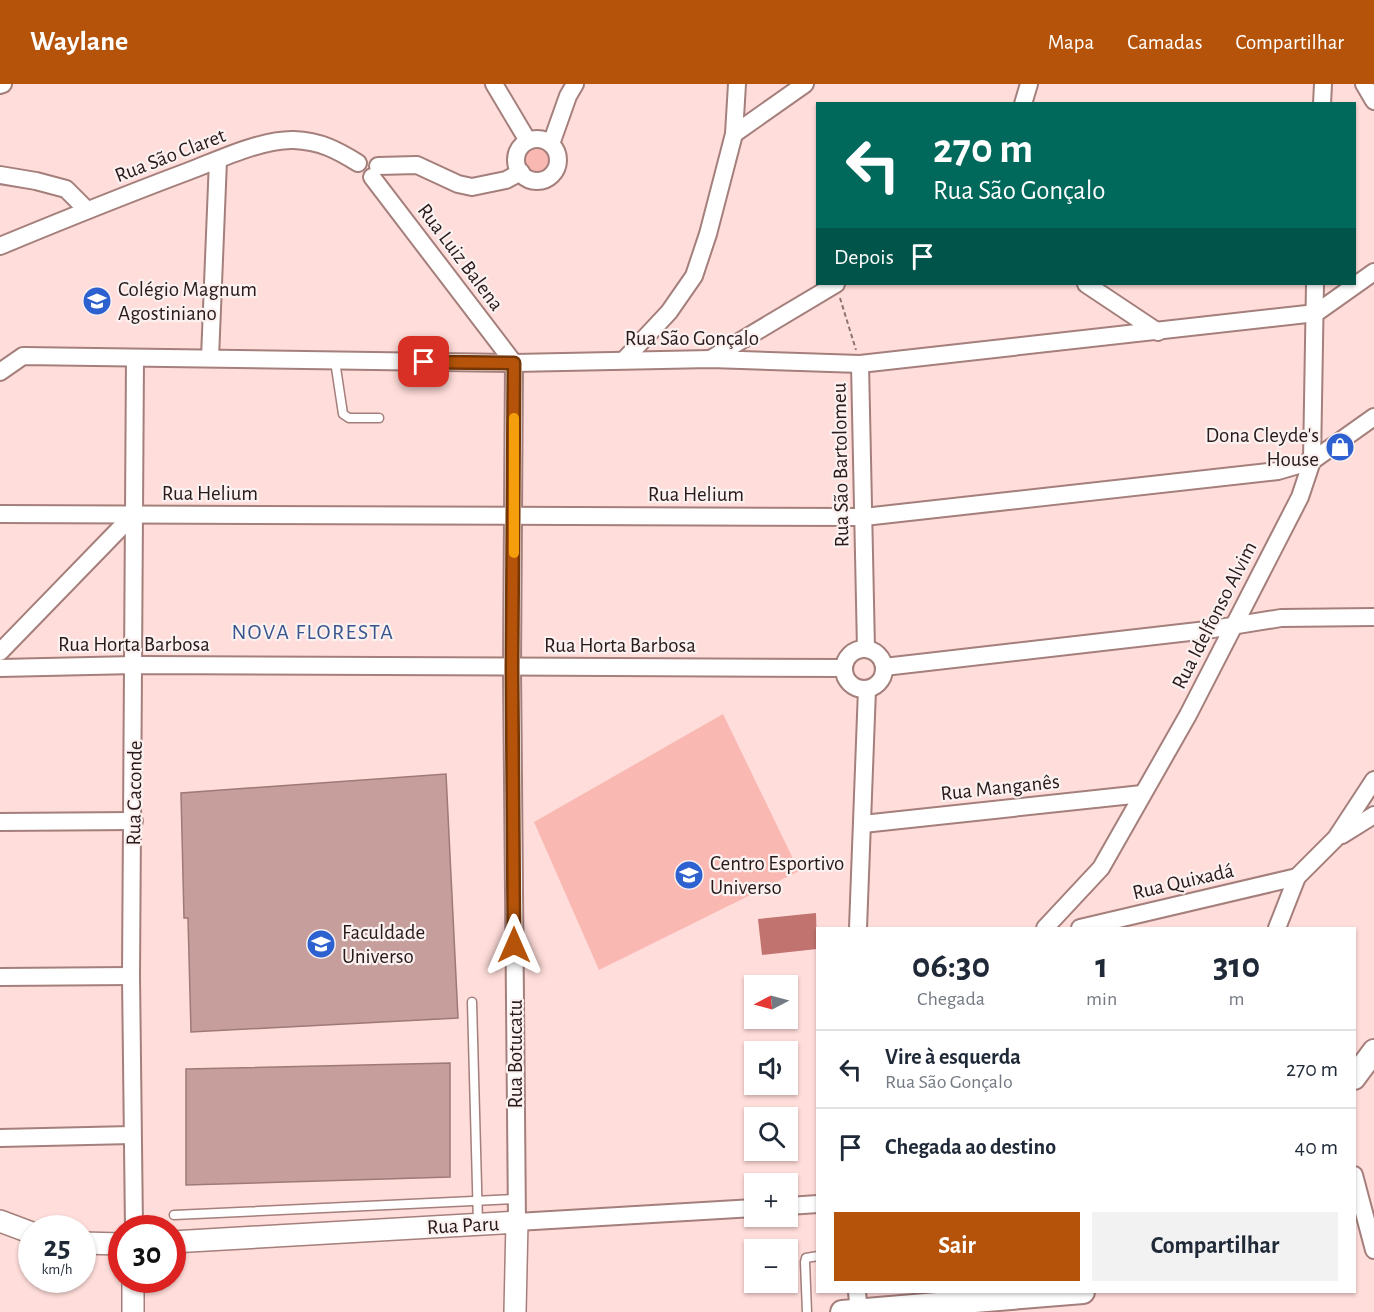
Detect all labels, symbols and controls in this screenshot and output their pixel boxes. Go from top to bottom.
text: Waylane [30,28,128,56]
text: Mapa [1048,32,1094,53]
text: Camadas [1127,32,1202,53]
text: Compartilhar [1235,32,1344,53]
street label: Rua São Claret [112,125,229,186]
icon: left [834,126,912,204]
text: 270 m [933,128,1033,170]
text: Rua São Gonçalo [933,177,1106,204]
street label: Rua Luiz Balena [414,200,508,315]
icon: arrive [906,240,939,273]
text: Depois [834,246,894,268]
place label: Colégio Magnum Agostiniano [118,279,257,324]
school or university icon: Colégio Magnum Agostiniano [81,285,113,317]
street label: Rua São Gonçalo [625,328,759,349]
pin [398,336,449,387]
icon: arrive [407,345,440,378]
street label: Rua São Bartolomeu [829,382,852,548]
place label: Dona Cleyde's House [1206,425,1319,470]
shop icon: Dona Cleyde's House [1324,431,1356,463]
street label: Rua Helium [162,483,258,504]
street label: Rua Helium [648,484,744,505]
street label: Rua Idelfonso Alvim [1168,538,1261,692]
district label: NOVA FLORESTA [231,621,395,643]
street label: Rua Horta Barbosa [58,634,210,655]
street label: Rua Horta Barbosa [544,635,696,656]
street label: Rua Caconde [123,740,146,846]
street label: Rua Manganês [940,771,1061,804]
place label: Centro Esportivo Universo [710,853,844,898]
school or university icon: Centro Esportivo Universo [673,859,705,891]
street label: Rua Quixadá [1130,860,1236,903]
position arrow [482,913,546,977]
place label: Faculdade Universo [342,922,425,967]
school or university icon: Faculdade Universo [305,928,337,960]
text: 06:30 [912,948,990,984]
text: 1 [1095,948,1108,984]
text: 310 [1213,948,1260,984]
north arrow [744,975,798,1029]
map controls [744,975,798,1293]
text: Chegada [917,989,985,1009]
text: min [1086,989,1117,1009]
text: m [1229,989,1245,1009]
street label: Rua Botucatu [505,999,526,1108]
button: sound [744,1041,798,1095]
text: Vire à esquerda [885,1046,1021,1068]
icon: left [834,1053,867,1086]
text: 270 m [1286,1058,1338,1080]
text: Rua São Gonçalo [885,1072,1013,1092]
button: search [744,1107,798,1161]
icon: arrive [834,1131,867,1164]
text: Chegada ao destino [885,1136,1056,1158]
text: 40 m [1295,1136,1338,1158]
button: + [744,1173,798,1227]
button: Sair [834,1212,1080,1281]
button: Compartilhar [1092,1212,1338,1281]
street label: Rua Paru [426,1213,500,1238]
speed limit sign: 30 [108,1215,186,1293]
text: 25 [43,1232,71,1262]
button: − [744,1239,798,1293]
text: km/h [42,1262,72,1277]

